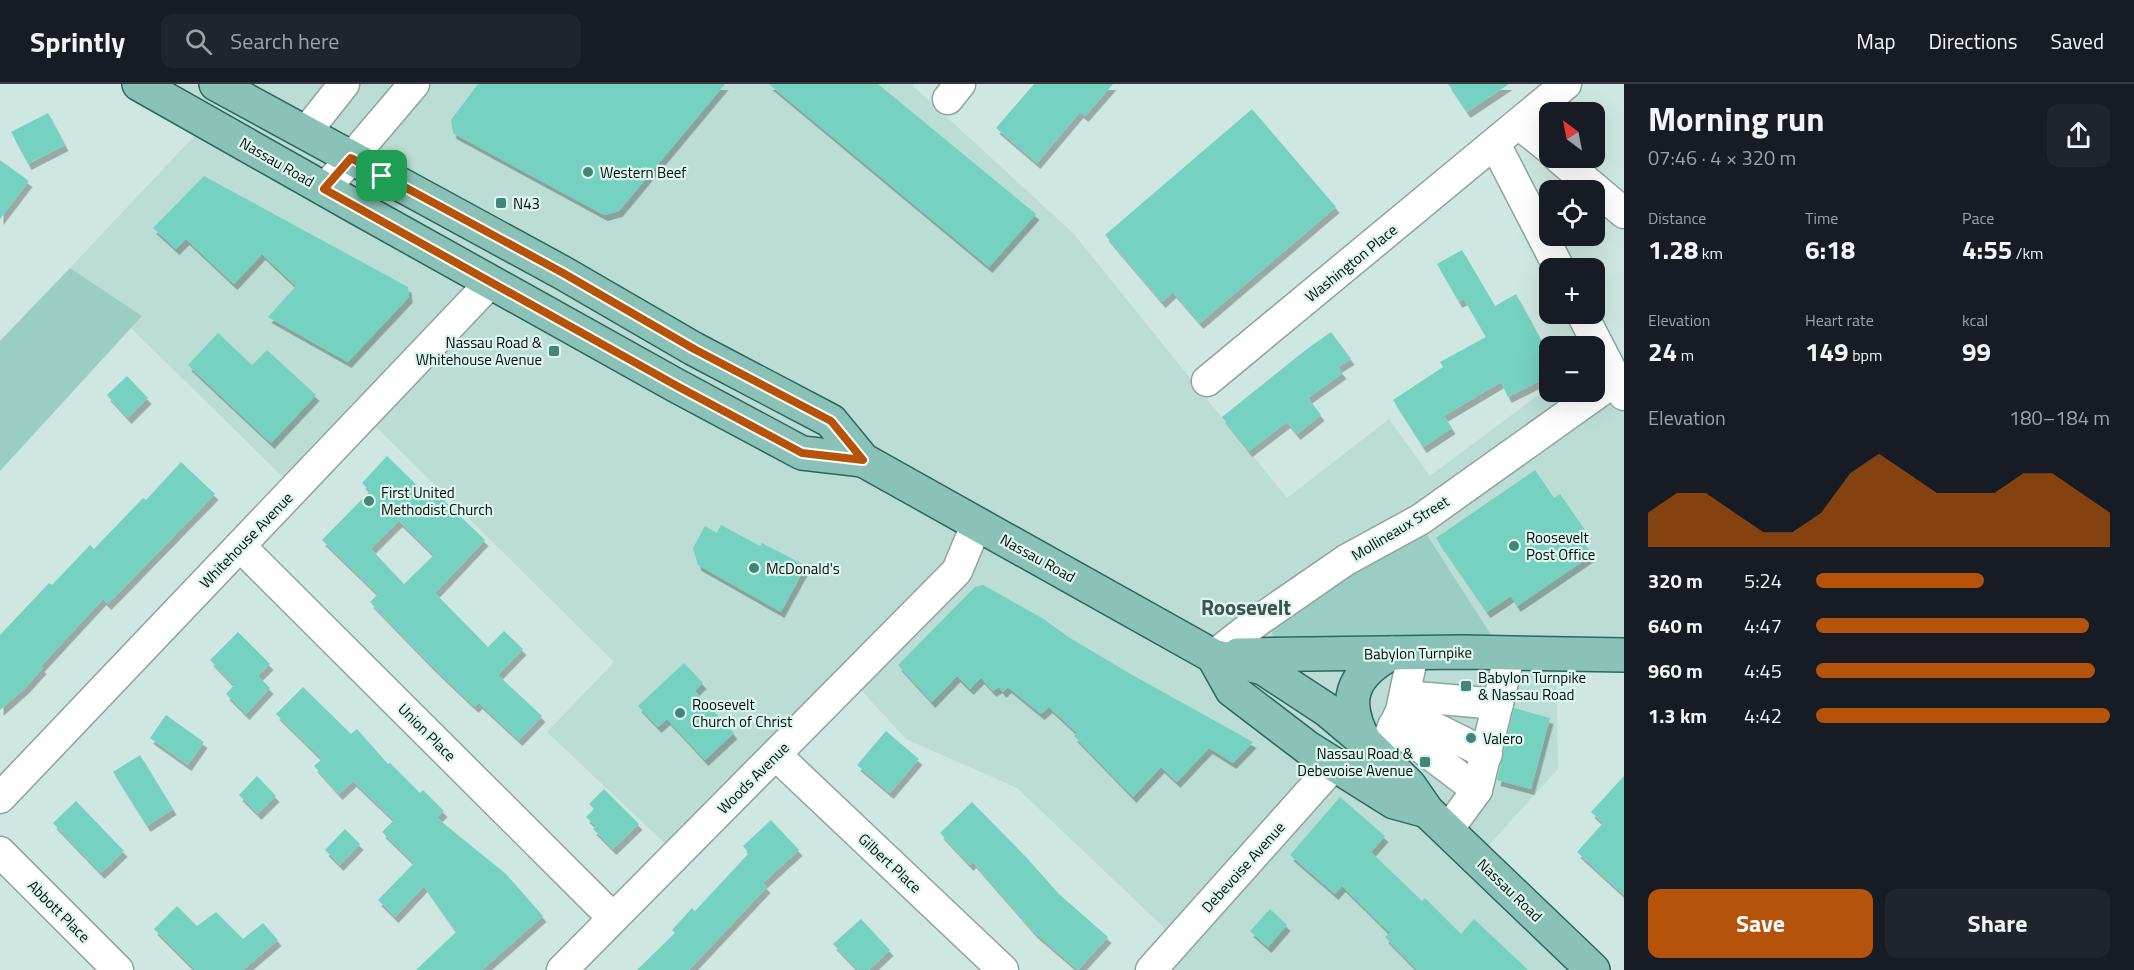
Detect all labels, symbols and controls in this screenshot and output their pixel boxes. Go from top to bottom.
search box [161,14,581,68]
text: Sprintly [30,20,125,63]
text: Search here [230,24,339,58]
icon: search [182,25,215,58]
text: Map [1856,25,1896,57]
text: Directions [1929,25,2018,57]
text: Saved [2051,25,2104,57]
text: Morning run [1648,94,1825,144]
north arrow [1539,102,1605,168]
map controls [1539,102,1605,402]
button: share [2047,104,2110,167]
street label: Nassau Road [235,131,319,193]
text: 07:46 · 4 × 320 m [1648,142,1796,173]
pin [356,150,407,201]
icon: arrive [365,159,398,192]
place label: Western Beef [600,161,686,184]
marker: Western Beef [581,165,595,179]
button: locate [1539,180,1605,246]
place label: N43 [513,192,540,215]
marker: N43 [494,196,508,210]
text: Distance [1648,206,1706,230]
text: Time [1805,206,1838,230]
text: Pace [1962,206,1994,230]
street label: Washington Place [1300,218,1402,308]
text: 1.28 [1648,230,1698,269]
text: 6:18 [1805,230,1855,269]
text: 4:55 [1962,230,2012,269]
text: km [1698,241,1723,265]
text: /km [2012,241,2044,265]
button: + [1539,258,1605,324]
text: Elevation [1648,308,1710,332]
text: Heart rate [1805,308,1874,332]
text: kcal [1962,308,1988,332]
place label: Nassau Road & Whitehouse Avenue [416,331,543,371]
text: 24 [1648,332,1677,371]
text: 149 [1805,332,1849,371]
text: 99 [1962,332,1991,371]
button: − [1539,336,1605,402]
text: m [1677,343,1694,367]
text: bpm [1849,343,1882,367]
marker: Nassau Road & Whitehouse Avenue [547,344,561,358]
text: Elevation [1648,402,1726,433]
text: 180–184 m [2009,402,2110,433]
place label: First United Methodist Church [381,481,493,521]
street label: Whitehouse Avenue [194,487,298,593]
street label: Mollineaux Street [1347,489,1454,566]
marker: First United Methodist Church [362,494,376,508]
place label: Roosevelt Post Office [1526,526,1595,566]
street label: Nassau Road [996,528,1080,588]
marker: Roosevelt Post Office [1507,539,1521,553]
place label: McDonald's [766,557,840,580]
marker: McDonald's [747,561,761,575]
text: 320 m [1648,565,1703,596]
text: 5:24 [1744,565,1782,596]
district label: Roosevelt [1201,591,1291,623]
text: 640 m [1648,610,1703,641]
text: 4:47 [1744,610,1782,641]
street label: Babylon Turnpike [1364,641,1472,665]
text: 960 m [1648,655,1703,686]
text: 4:45 [1744,655,1782,686]
place label: Babylon Turnpike & Nassau Road [1478,666,1586,706]
marker: Babylon Turnpike & Nassau Road [1459,679,1473,693]
place label: Roosevelt Church of Christ [692,693,793,733]
street label: Union Place [393,698,461,766]
text: 1.3 km [1648,700,1707,731]
text: 4:42 [1744,700,1782,731]
marker: Roosevelt Church of Christ [673,706,687,720]
place label: Valero [1483,727,1523,750]
marker: Valero [1464,731,1478,745]
street label: Woods Avenue [712,737,794,819]
place label: Nassau Road & Debevoise Avenue [1297,742,1414,782]
marker: Nassau Road & Debevoise Avenue [1418,755,1432,769]
street label: Debevoise Avenue [1196,816,1290,918]
street label: Gilbert Place [853,828,927,898]
street label: Nassau Road [1472,853,1548,927]
street label: Abbott Place [22,874,96,948]
button: Save [1648,889,1873,958]
button: Share [1885,889,2110,958]

